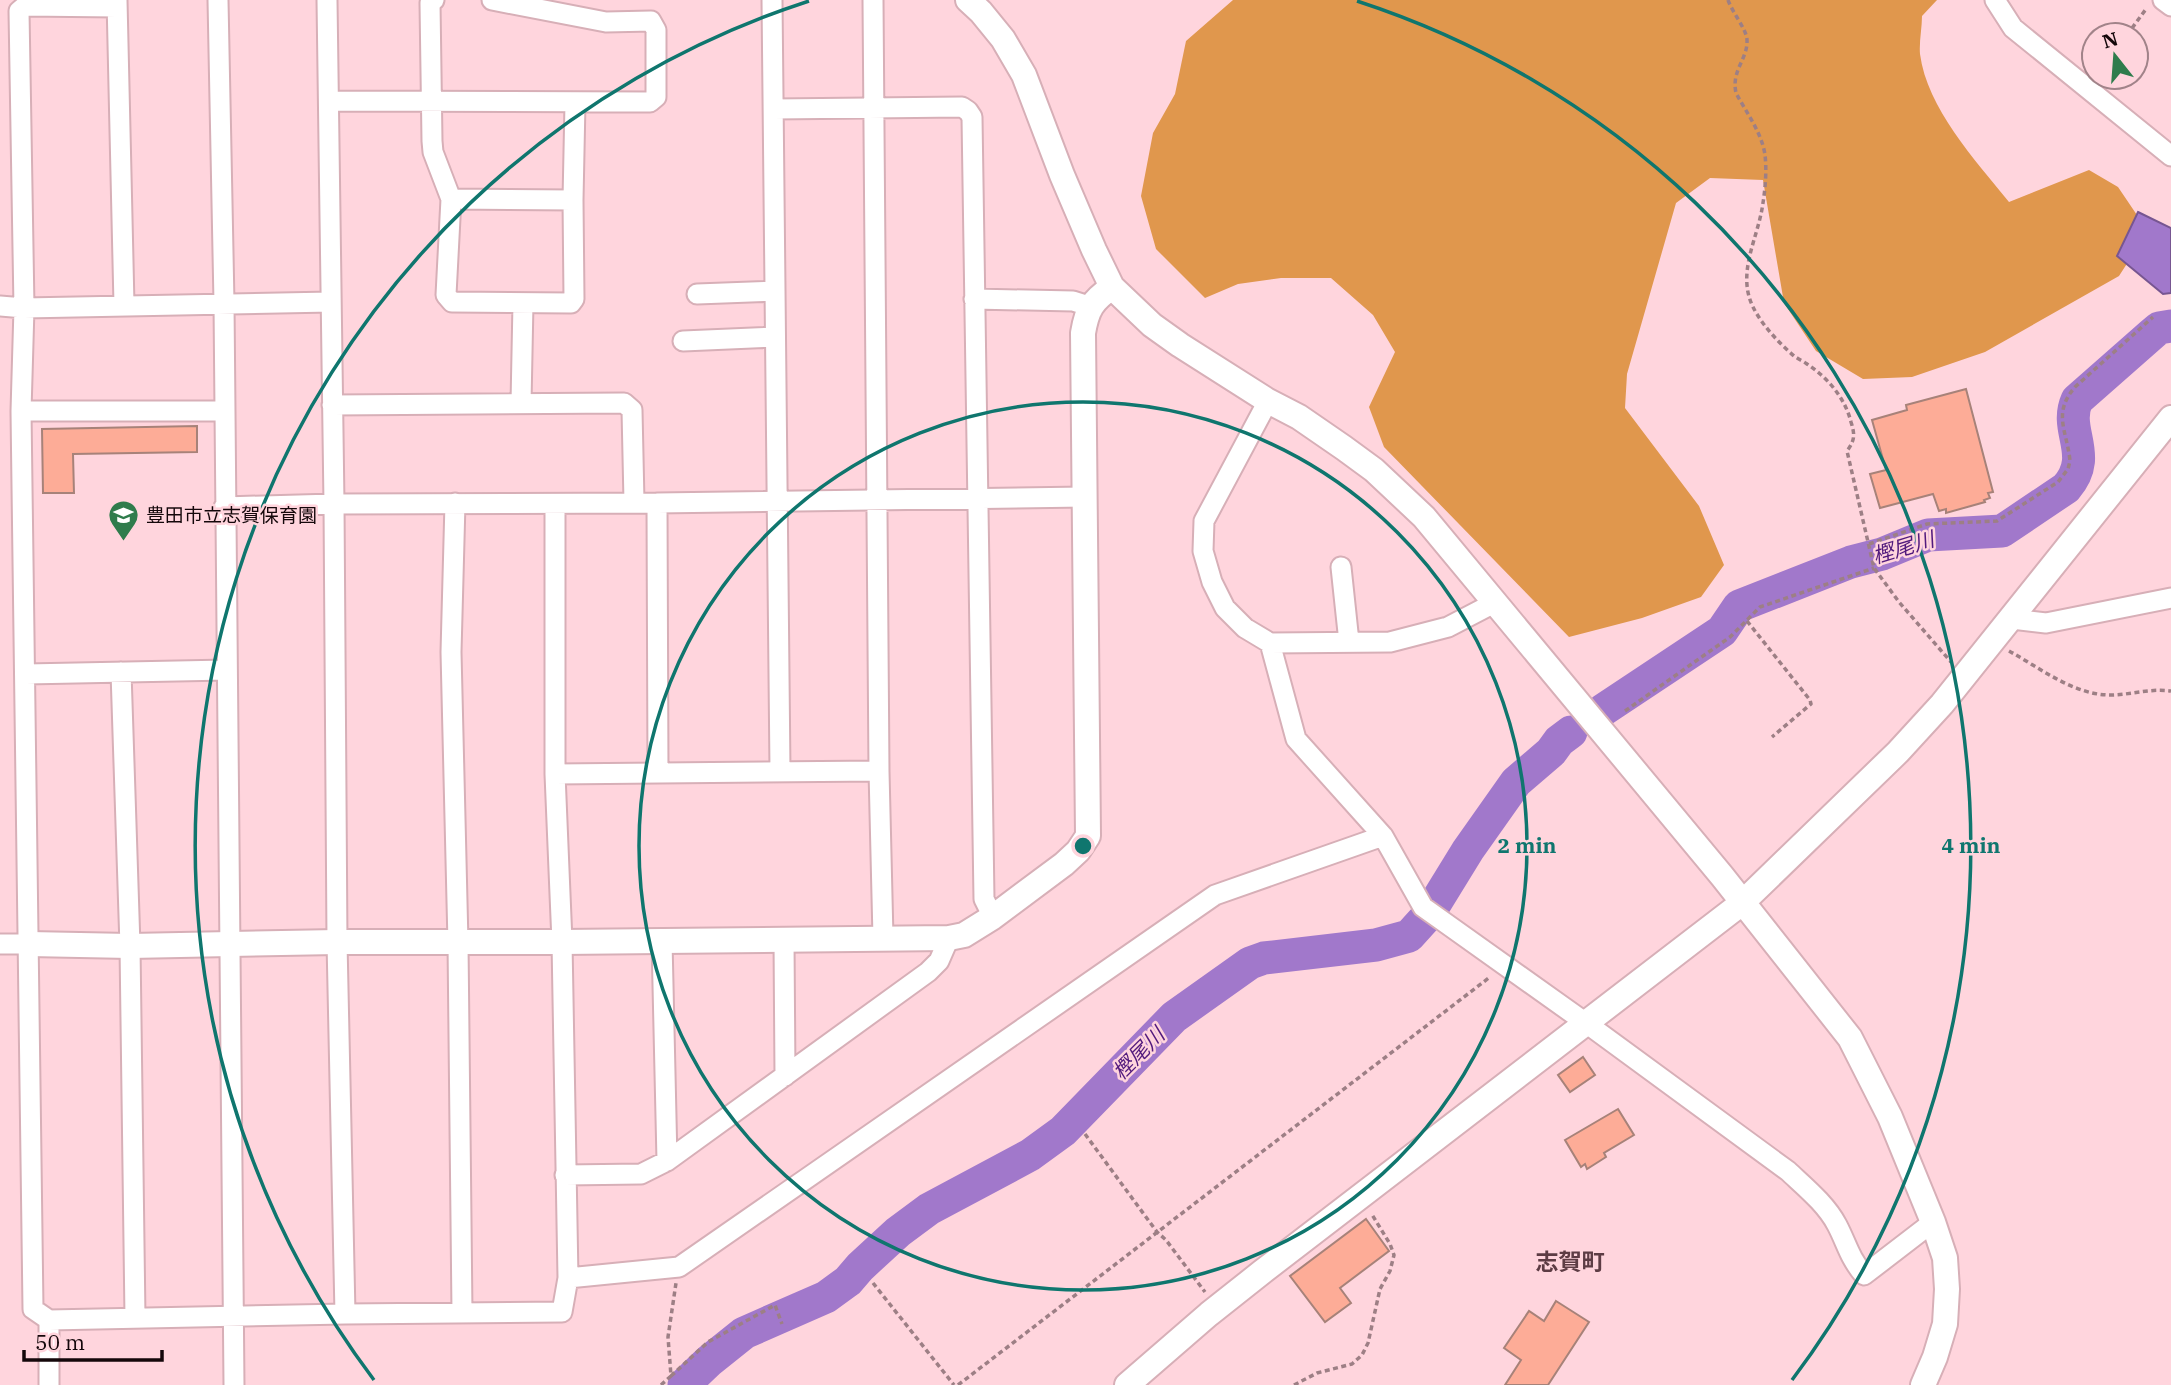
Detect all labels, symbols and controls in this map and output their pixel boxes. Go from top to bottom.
north arrow [2080,21,2150,91]
text: N [2099,26,2121,53]
school or university icon: 豊田市立志賀保育園 [106,498,140,542]
place label: 豊田市立志賀保育園 [146,503,317,527]
water label: 樫尾川 [1869,524,1939,570]
text: 2 min [1498,831,1556,859]
text: 4 min [1942,831,2000,859]
centre of rings [1071,834,1095,858]
water label: 樫尾川 [1106,1019,1172,1085]
district label: 志賀町 [1536,1246,1605,1276]
scale bar [24,1318,163,1362]
text: 50 m [35,1328,85,1356]

